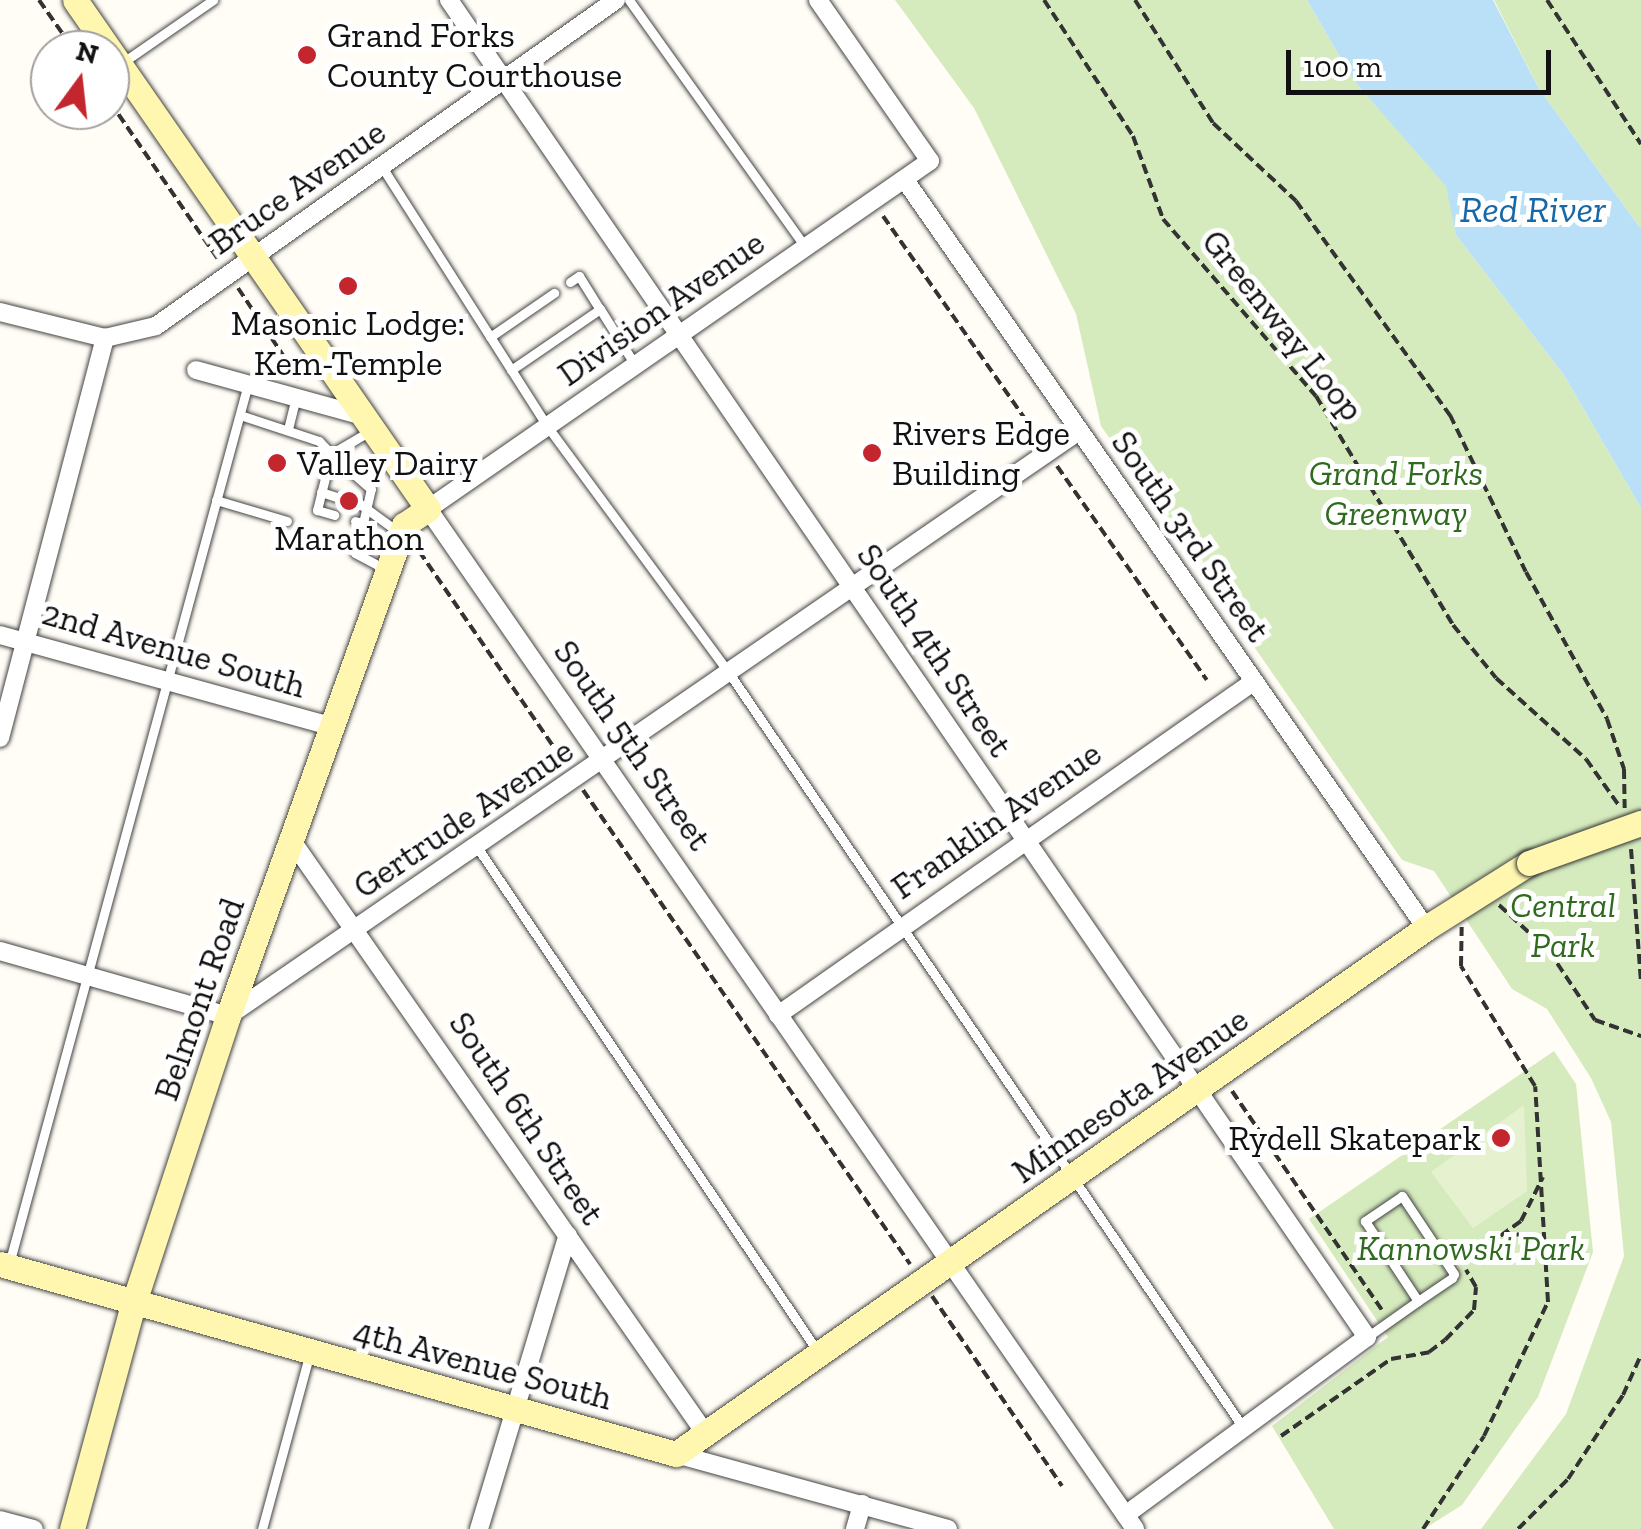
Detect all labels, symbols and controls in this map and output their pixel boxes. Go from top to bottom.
place label: Grand Forks County Courthouse [327,14,623,96]
north arrow [30,30,130,130]
scale bar [1291,30,1556,92]
text: N [73,34,102,71]
marker: Grand Forks County Courthouse [296,44,318,66]
text: 100 m [1303,49,1382,85]
street label: Bruce Avenue [200,110,394,264]
water label: Red River [1460,187,1606,233]
street label: Division Avenue [549,221,773,395]
street label: Greenway Loop [1193,221,1373,429]
marker: Masonic Lodge: Kem-Temple [337,275,359,297]
place label: Masonic Lodge: Kem-Temple [231,302,465,384]
place label: Rivers Edge Building [892,412,1070,494]
street label: South 3rd Street [1103,422,1279,650]
place label: Valley Dairy [297,442,478,484]
marker: Rivers Edge Building [861,442,883,464]
marker: Valley Dairy [266,452,288,474]
park label: Grand Forks Greenway [1309,452,1483,534]
marker: Marathon [338,490,360,512]
place label: Marathon [274,517,424,559]
street label: South 4th Street [848,535,1022,765]
street label: 2nd Avenue South [37,591,311,707]
street label: South 5th Street [545,632,721,858]
street label: Gertrude Avenue [345,729,581,907]
street label: Franklin Avenue [883,732,1109,908]
park label: Central Park [1510,884,1616,966]
street label: Belmont Road [145,892,253,1106]
street label: Minnesota Avenue [1004,998,1256,1192]
street label: South 6th Street [440,1003,614,1233]
place label: Rydell Skatepark [1228,1117,1481,1159]
marker: Rydell Skatepark [1490,1127,1512,1149]
park label: Kannowski Park [1357,1227,1585,1269]
street label: 4th Avenue South [349,1309,617,1419]

